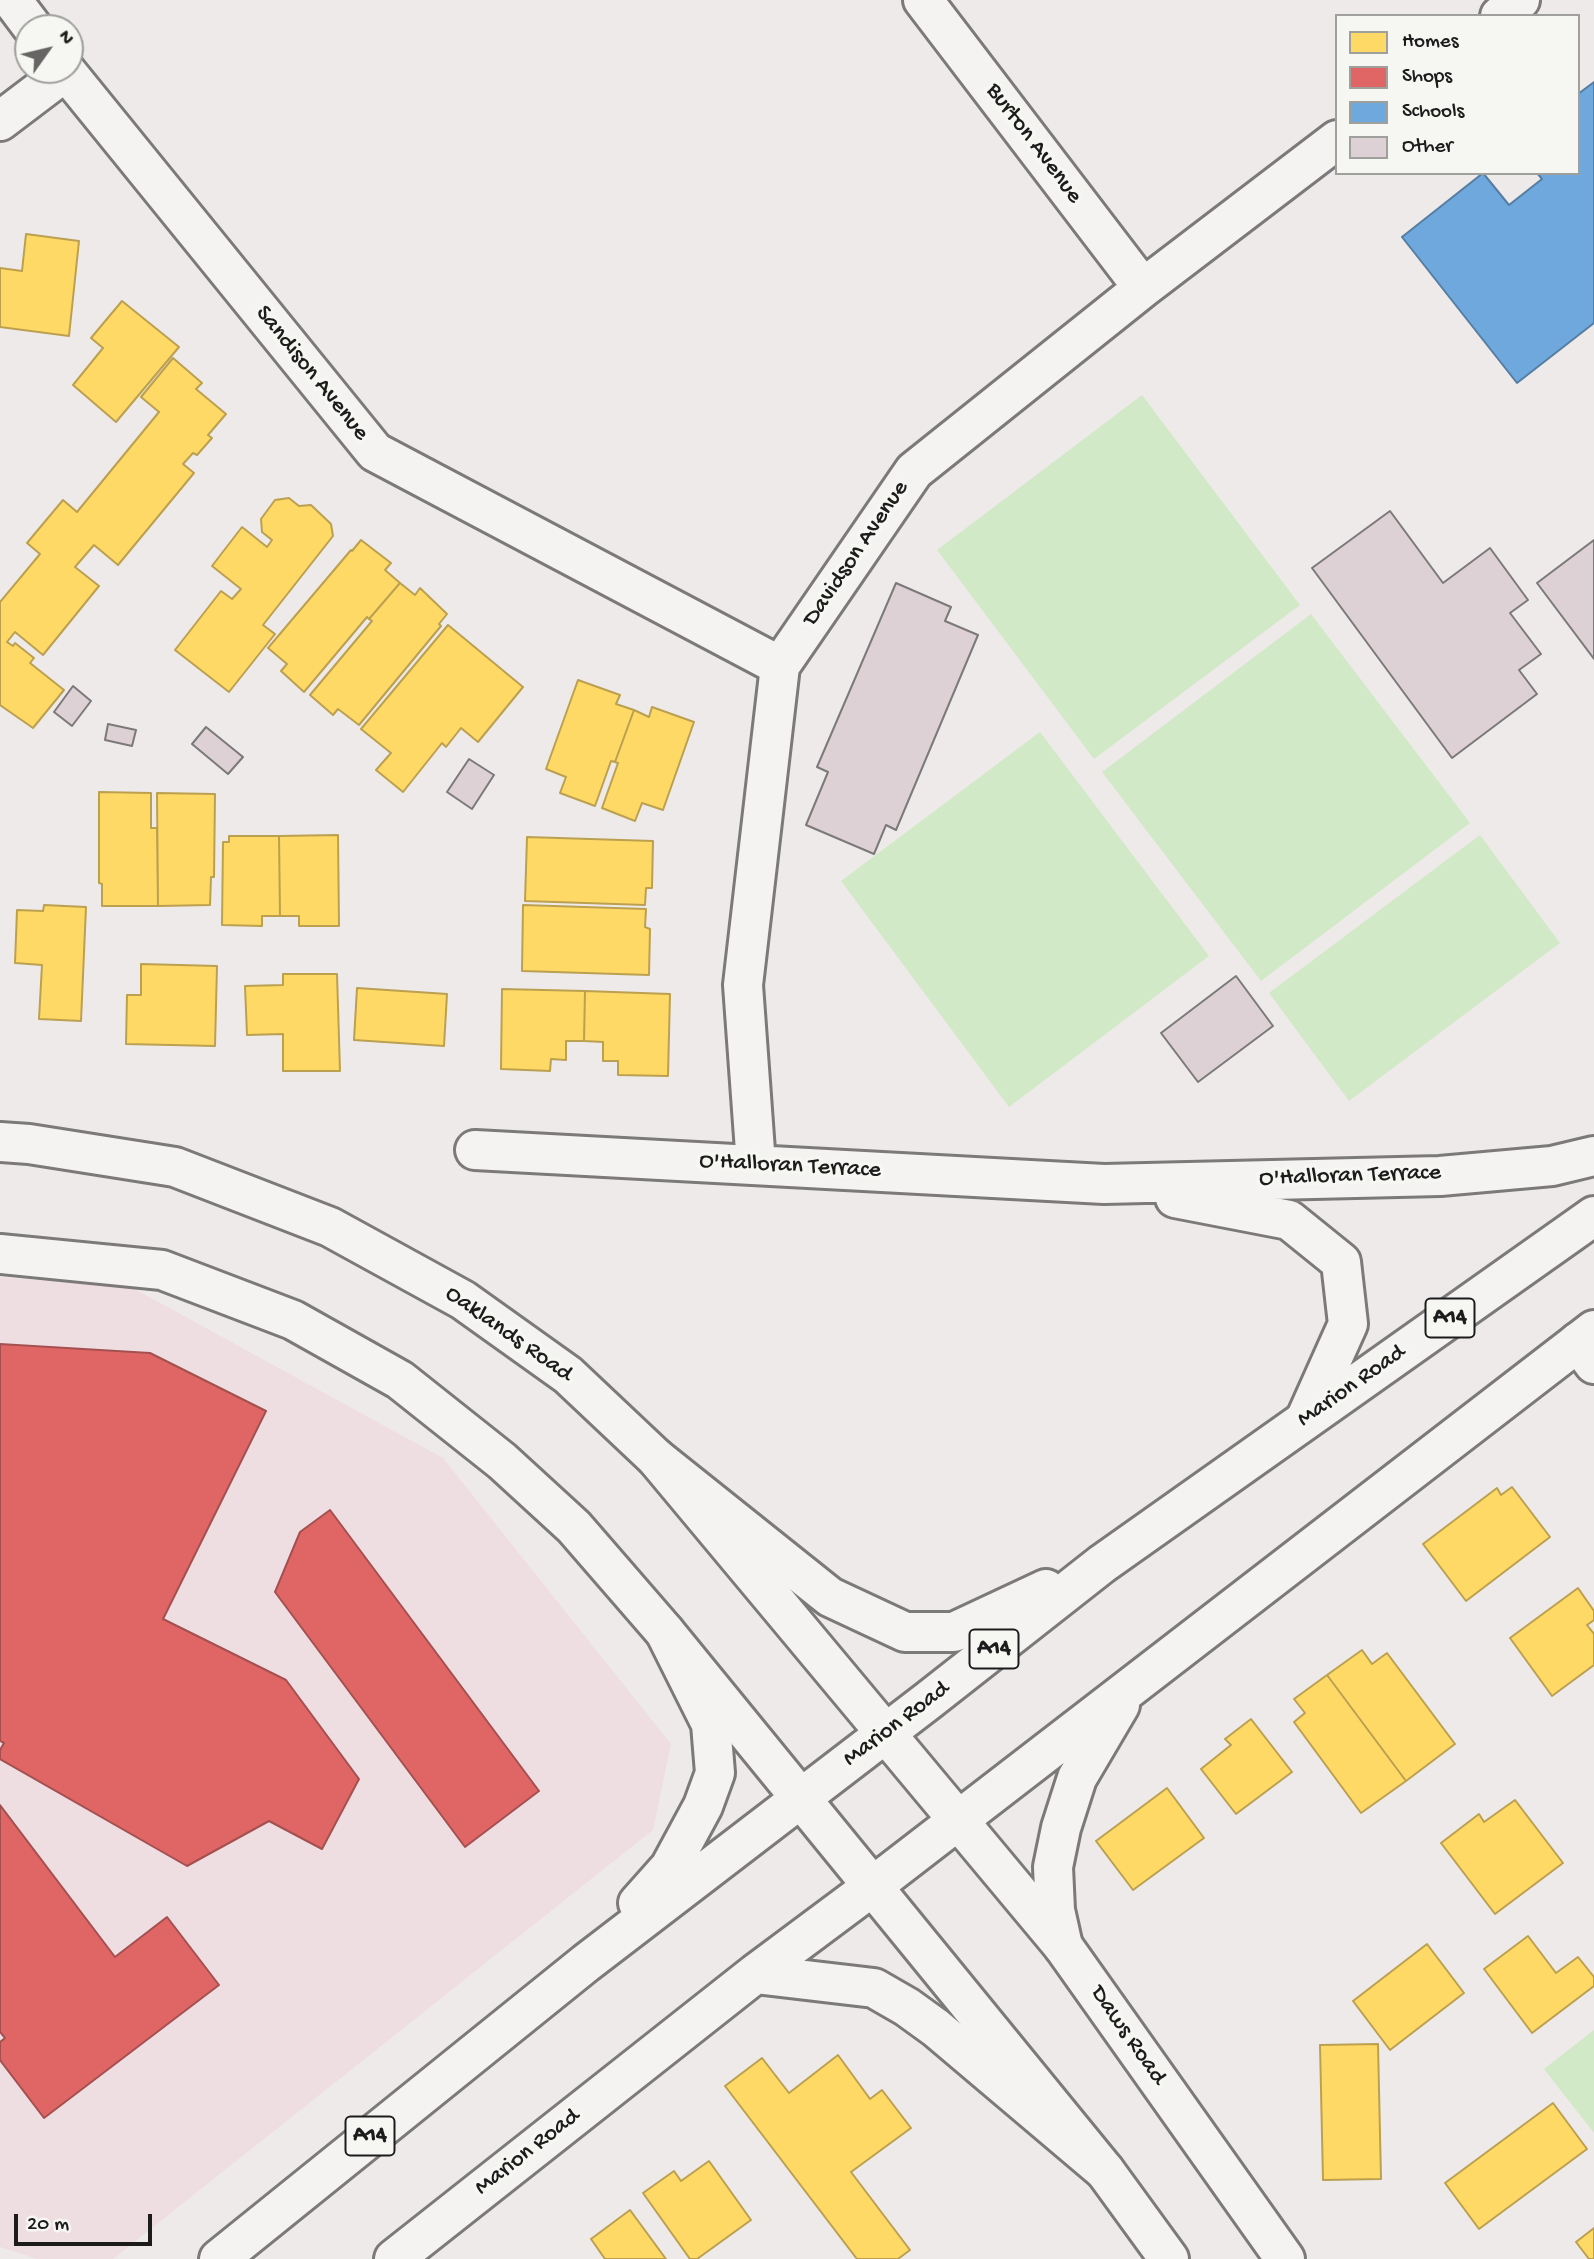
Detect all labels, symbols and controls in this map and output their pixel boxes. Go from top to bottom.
north arrow [14,14,84,84]
legend [1335,14,1580,175]
text: N [52,27,78,50]
text: Homes [1402,30,1458,55]
text: Shops [1402,65,1452,90]
street label: Burton Avenue [978,78,1088,210]
text: Schools [1402,100,1464,125]
text: Other [1402,135,1453,160]
street label: Sandison Avenue [248,301,374,447]
street label: Davidson Avenue [798,476,916,632]
street label: O'Halloran Terrace [698,1148,882,1186]
street label: O'Halloran Terrace [1259,1159,1441,1195]
street label: Oaklands Road [439,1280,577,1390]
road number: A14 [1426,1298,1474,1338]
street label: Marion Road [1292,1339,1412,1435]
road number: A14 [970,1630,1018,1668]
street label: Marion Road [838,1676,956,1774]
street label: Daws Road [1082,1981,1172,2091]
street label: Marion Road [470,2103,586,2203]
road number: A14 [346,2116,394,2156]
scale bar [18,2200,156,2244]
text: 20 m [27,2213,69,2238]

